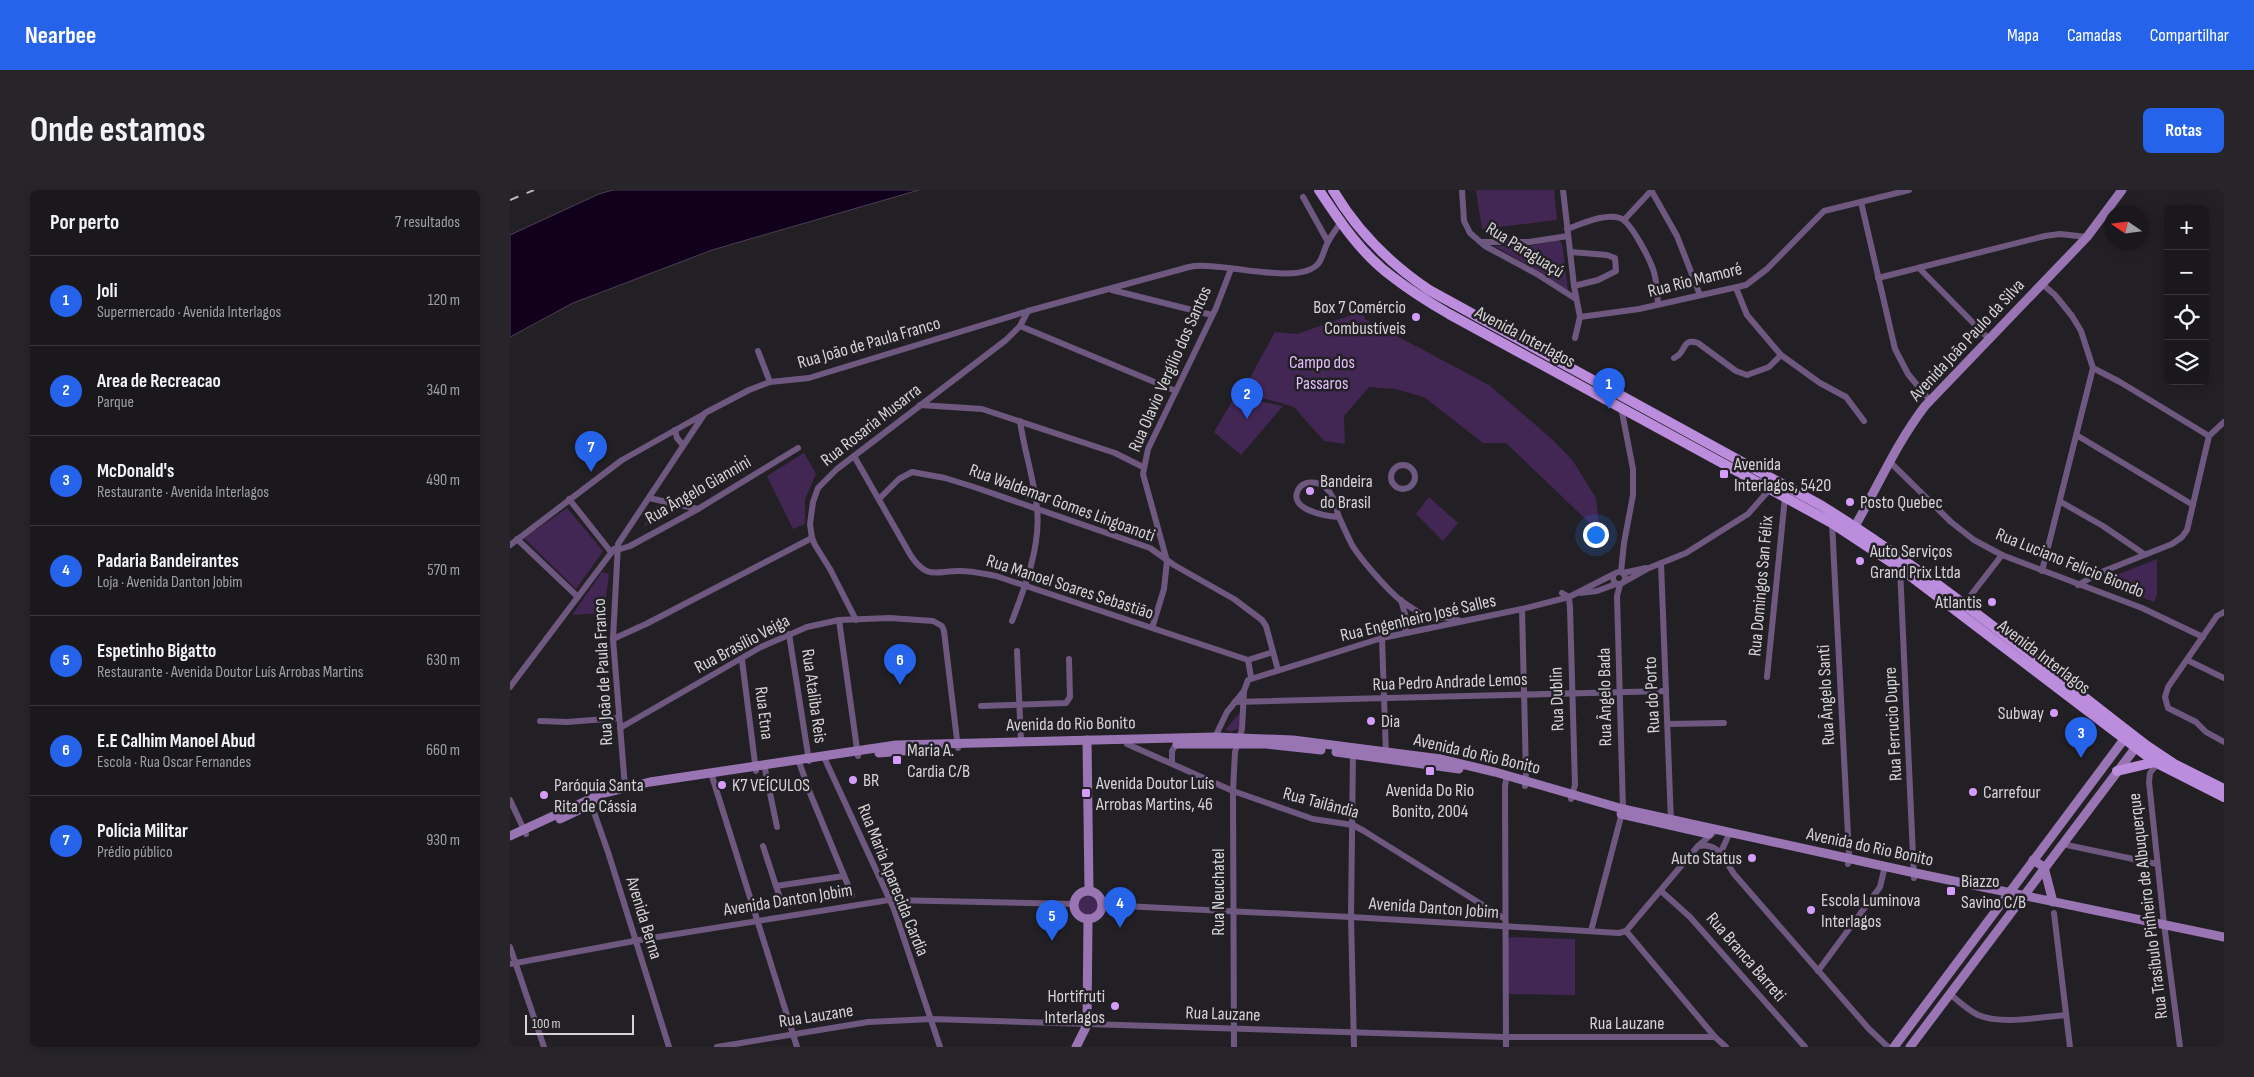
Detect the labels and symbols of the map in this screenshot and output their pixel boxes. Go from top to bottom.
north arrow [2104,205,2149,250]
street label: Rua Paraguaçú [1482,218,1568,282]
street label: Rua Rio Mamoré [1646,258,1744,302]
street label: Avenida João Paulo da Silva [1904,275,2029,406]
street label: Rua Olavio Vergílio dos Santos [1124,283,1216,455]
place label: Box 7 Comércio Combustíveis [1313,297,1406,339]
street label: Avenida Interlagos [1470,301,1579,372]
marker: Box 7 Comércio Combustíveis [1410,311,1422,323]
street label: Rua João de Paula Franco [795,313,943,373]
park label: Campo dos Passaros [1289,352,1355,394]
pin: 1 [1593,368,1625,409]
pin: 2 [1231,378,1263,419]
street label: Rua Rosaria Musarra [817,379,925,471]
pin: 7 [575,431,607,472]
street label: Rua Ângelo Giannini [641,451,755,529]
place label: Avenida Interlagos, 5420 [1733,454,1831,496]
street label: Rua Waldemar Gomes Lingoanoti [966,460,1158,546]
marker: Avenida Interlagos, 5420 [1718,468,1730,480]
place label: Bandeira do Brasil [1320,471,1373,513]
marker: Bandeira do Brasil [1304,485,1316,497]
place label: Posto Quebec [1860,492,1943,513]
marker: Posto Quebec [1844,496,1856,508]
street label: Rua Domingos San Félix [1744,514,1778,657]
your location [1583,522,1609,548]
street label: Rua Luciano Felício Biondo [1993,524,2147,602]
place label: Auto Serviços Grand Prix Ltda [1869,541,1961,583]
street label: Rua Manoel Soares Sebastião [984,550,1156,624]
marker: Auto Serviços Grand Prix Ltda [1854,555,1866,567]
street label: Rua Engenheiro José Salles [1338,590,1498,646]
place label: Atlantis [1934,592,1982,613]
marker: Atlantis [1986,596,1998,608]
street label: Rua João de Paula Franco [589,598,617,746]
street label: Rua Brasílio Veiga [691,610,793,678]
street label: Avenida Interlagos [1993,615,2094,699]
pin: 6 [884,644,916,685]
street label: Rua Ângelo Santi [1813,644,1839,746]
street label: Rua Ataliba Reis [797,647,831,745]
street label: Rua Ângelo Bada [1594,647,1616,747]
street label: Rua do Porto [1640,656,1664,734]
street label: Rua Ferrucio Dupre [1880,666,1906,782]
street label: Rua Dublin [1545,667,1569,731]
street label: Rua Pedro Andrade Lemos [1372,669,1528,695]
street label: Rua Etna [750,685,778,741]
place label: Subway [1998,703,2044,724]
marker: Subway [2048,707,2060,719]
place label: Dia [1381,711,1400,732]
street label: Avenida do Rio Bonito [1005,712,1136,736]
marker: Dia [1365,715,1377,727]
pin: 3 [2065,717,2097,758]
street label: Avenida do Rio Bonito [1411,729,1542,779]
place label: Maria A. Cardia C/B [907,740,970,782]
marker: Maria A. Cardia C/B [891,754,903,766]
marker: Avenida Do Rio Bonito, 2004 [1424,765,1436,777]
place label: BR [863,770,879,791]
place label: Avenida Doutor Luís Arrobas Martins, 46 [1095,773,1215,815]
marker: BR [847,774,859,786]
place label: Paróquia Santa Rita de Cássia [554,775,644,817]
place label: K7 VEÍCULOS [732,775,810,796]
marker: K7 VEÍCULOS [716,779,728,791]
place label: Avenida Do Rio Bonito, 2004 [1385,780,1474,822]
place label: Carrefour [1983,782,2041,803]
street label: Rua Tailândia [1281,783,1361,823]
marker: Carrefour [1967,786,1979,798]
marker: Avenida Doutor Luís Arrobas Martins, 46 [1080,787,1092,799]
marker: Paróquia Santa Rita de Cássia [538,789,550,801]
street label: Rua Trasíbulo Pinheiro de Albuquerque [2124,792,2172,1020]
street label: Rua Maria Aparecida Cardia [853,801,933,959]
street label: Avenida do Rio Bonito [1804,823,1935,871]
street label: Rua Neuchatel [1208,848,1229,936]
place label: Auto Status [1671,848,1742,869]
marker: Auto Status [1746,852,1758,864]
place label: Biazzo Savino C/B [1961,871,2026,913]
street label: Avenida Berna [621,873,666,962]
street label: Avenida Danton Jobim [721,879,854,921]
marker: Biazzo Savino C/B [1945,885,1957,897]
pin: 4 [1104,887,1136,928]
place label: Escola Luminova Interlagos [1821,890,1920,932]
street label: Avenida Danton Jobim [1367,893,1500,923]
pin: 5 [1036,900,1068,941]
marker: Escola Luminova Interlagos [1805,904,1817,916]
street label: Rua Branca Barreti [1702,908,1790,1006]
place label: Hortifruti Interlagos [1044,986,1105,1028]
street label: Rua Lauzane [777,1000,855,1032]
marker: Hortifruti Interlagos [1109,1000,1121,1012]
street label: Rua Lauzane [1185,1002,1261,1026]
scale bar [525,1012,634,1035]
street label: Rua Lauzane [1589,1013,1665,1034]

